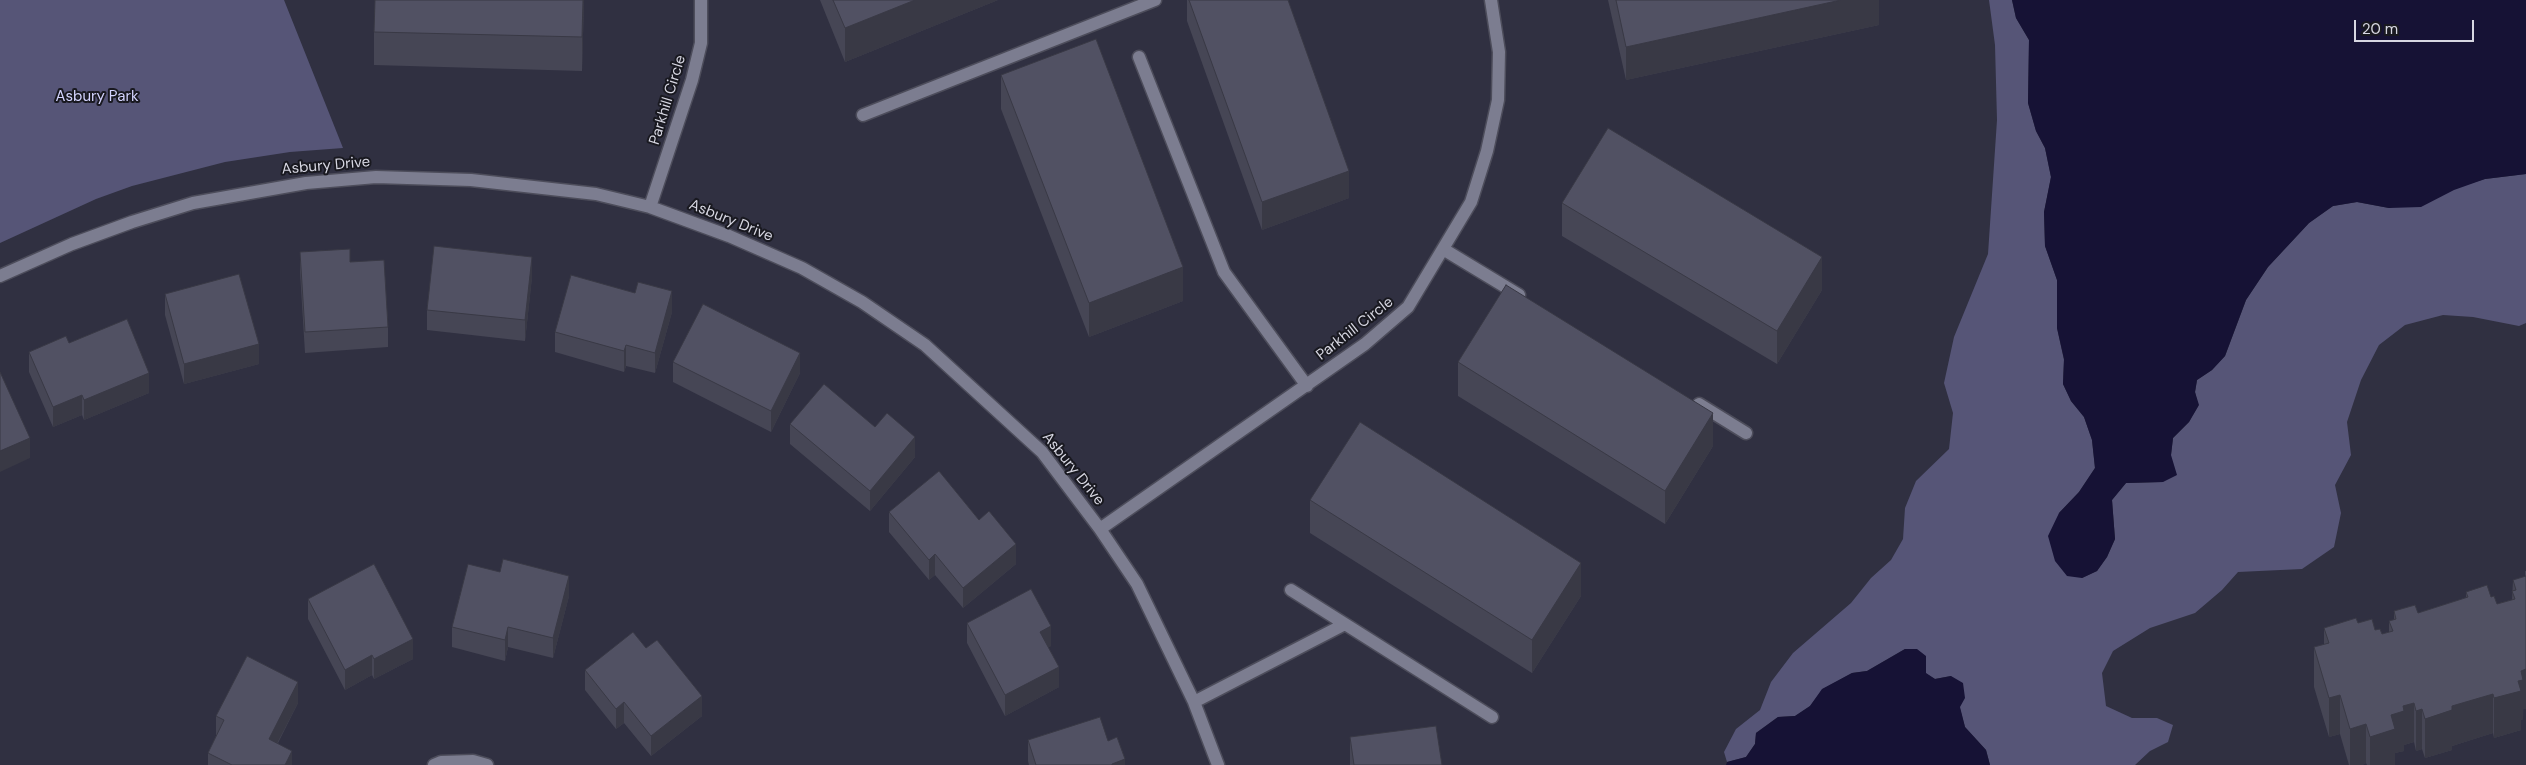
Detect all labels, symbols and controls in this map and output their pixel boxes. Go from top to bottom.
scale bar [2356,10,2476,42]
text: 20 m [2362,19,2398,39]
street label: Parkhill Circle [646,53,690,147]
park label: Asbury Park [56,88,138,106]
street label: Asbury Drive [281,153,371,179]
street label: Asbury Drive [686,196,776,246]
street label: Parkhill Circle [1313,293,1397,365]
street label: Asbury Drive [1038,429,1108,509]

